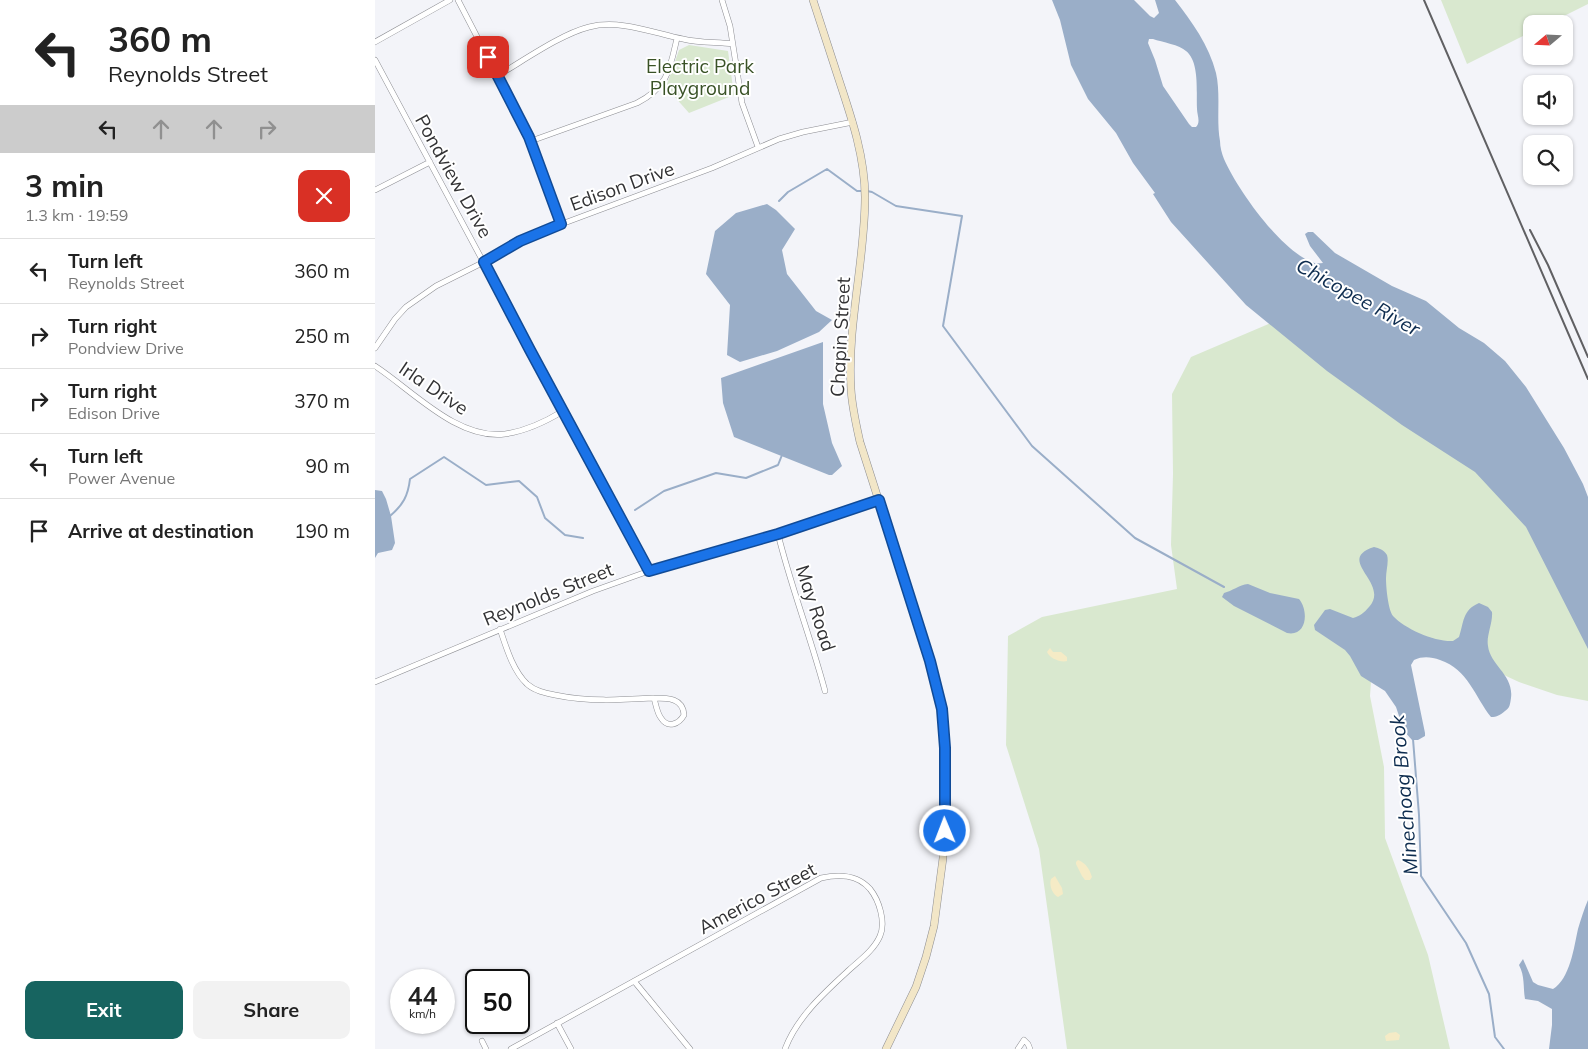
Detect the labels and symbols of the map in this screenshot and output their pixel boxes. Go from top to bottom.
north arrow [1523,15,1573,65]
pin [467,36,509,78]
park label: Electric Park Playground [646,54,754,100]
street label: Pondview Drive [410,110,498,242]
street label: Edison Drive [567,156,677,216]
water label: Chicopee River [1292,252,1425,341]
street label: Chapin Street [825,276,855,398]
street label: Irla Drive [395,356,473,420]
street label: Reynolds Street [479,557,617,631]
street label: May Road [791,562,841,654]
water label: Minechoag Brook [1384,713,1423,876]
position arrow [918,804,970,856]
street label: Americo Street [694,857,820,939]
speed limit sign: 50 [465,969,530,1034]

